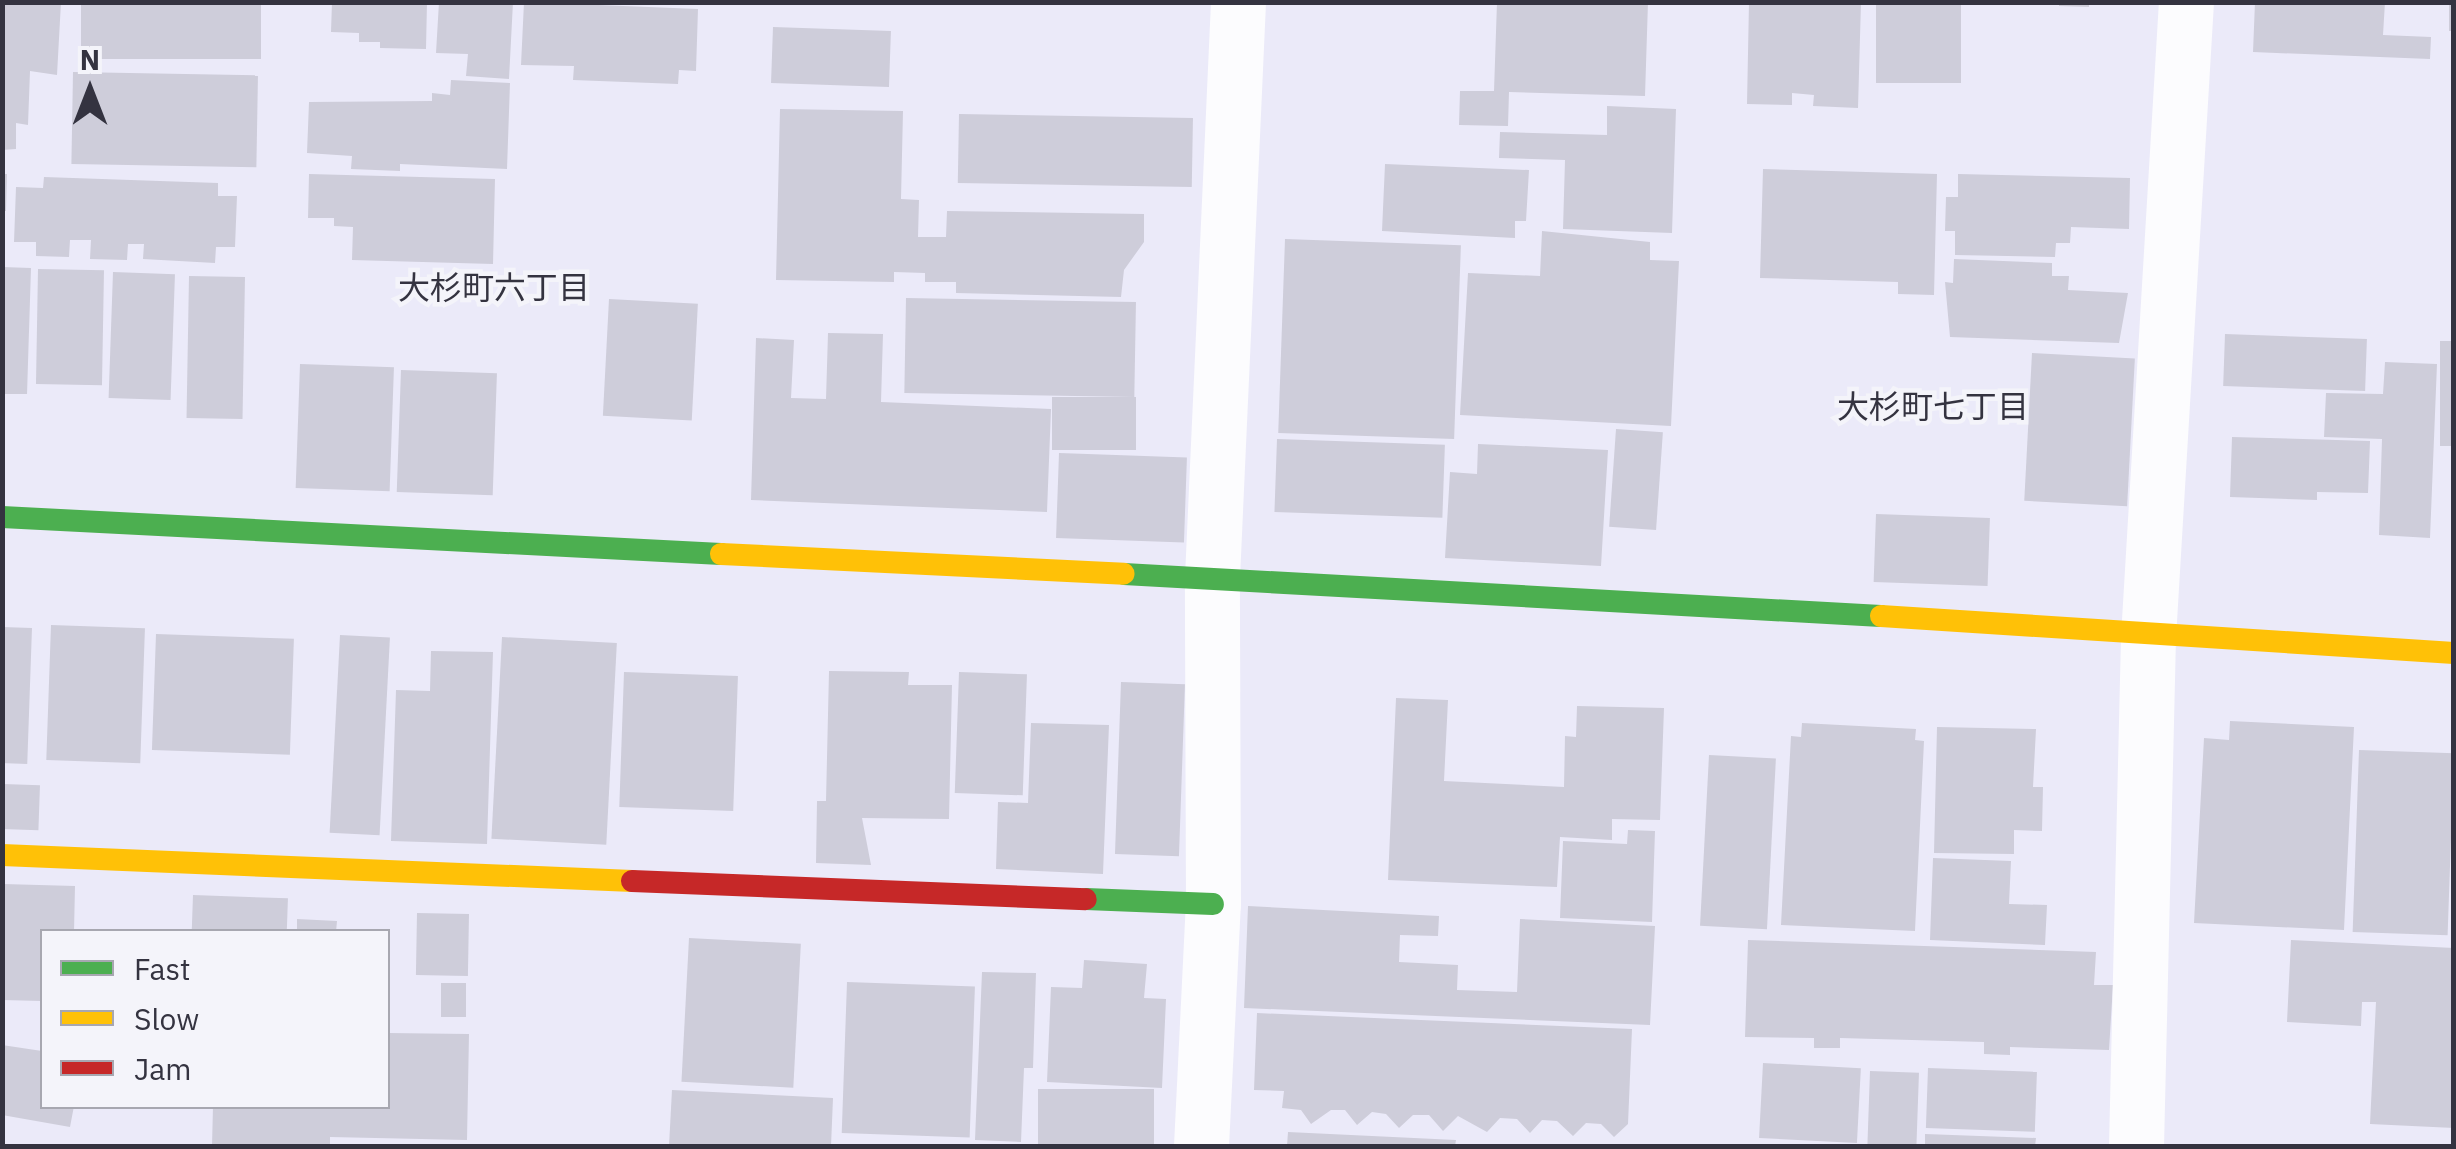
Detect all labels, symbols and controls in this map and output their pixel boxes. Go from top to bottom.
north arrow [40,40,140,140]
text: N [80,41,100,78]
district label: 大杉町六丁目 [398,268,590,306]
district label: 大杉町七丁目 [1837,387,2029,425]
legend [40,929,390,1109]
text: Fast [134,949,191,988]
text: Slow [134,999,199,1038]
text: Jam [134,1049,192,1088]

